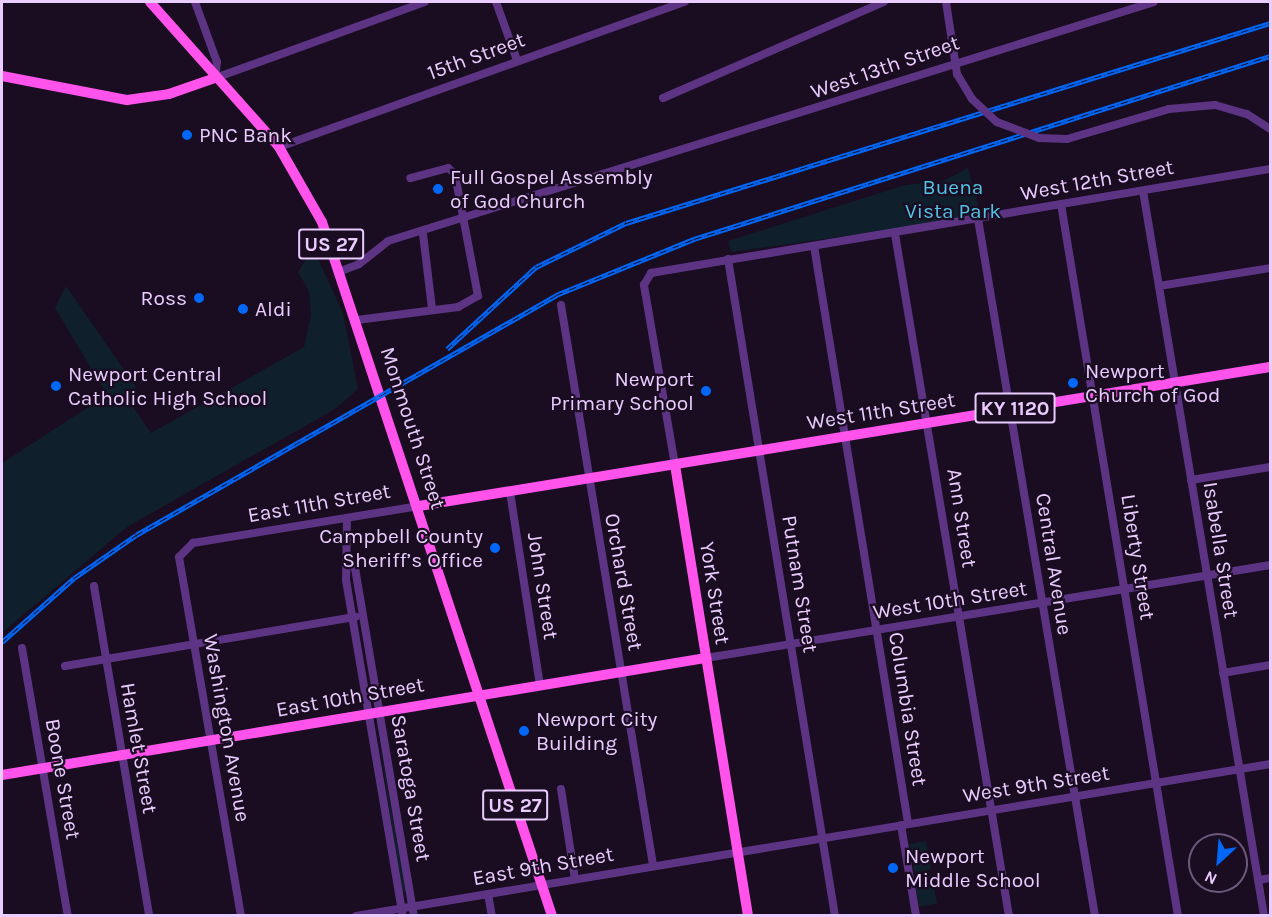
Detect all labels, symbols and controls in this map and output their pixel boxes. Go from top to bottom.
street label: 15th Street [424,27,528,85]
street label: West 13th Street [807,30,963,104]
place label: PNC Bank [199,122,292,148]
marker: PNC Bank [180,128,194,142]
street label: West 12th Street [1018,154,1176,206]
place label: Full Gospel Assembly of God Church [450,164,653,214]
park label: Buena Vista Park [905,174,1001,224]
marker: Full Gospel Assembly of God Church [431,182,445,196]
road number: US 27 [298,227,364,261]
place label: Ross [141,285,187,311]
marker: Ross [192,291,206,305]
place label: Aldi [255,296,292,322]
marker: Aldi [236,302,250,316]
street label: Monmouth Street [375,344,451,512]
place label: Newport Church of God [1085,358,1220,408]
place label: Newport Central Catholic High School [68,361,267,411]
place label: Newport Primary School [550,366,694,416]
marker: Newport Church of God [1066,376,1080,390]
marker: Newport Central Catholic High School [49,379,63,393]
marker: Newport Primary School [699,384,713,398]
street label: West 11th Street [805,387,957,435]
road number: KY 1120 [974,391,1056,425]
street label: Ann Street [942,467,982,569]
street label: East 11th Street [246,478,392,528]
street label: Isabella Street [1198,480,1244,620]
street label: Central Avenue [1030,491,1078,637]
street label: Liberty Street [1116,492,1160,622]
street label: Orchard Street [600,511,648,653]
street label: Putnam Street [777,514,823,654]
place label: Campbell County Sheriff’s Office [319,523,483,573]
street label: John Street [522,531,564,641]
street label: York Street [694,540,736,646]
marker: Campbell County Sheriff’s Office [488,541,502,555]
street label: West 10th Street [871,575,1029,625]
street label: Columbia Street [883,630,933,788]
street label: Washington Avenue [198,632,256,824]
street label: East 10th Street [274,672,426,722]
street label: Hamlet Street [115,681,163,815]
place label: Newport City Building [536,706,657,756]
street label: Saratoga Street [386,713,436,863]
street label: Boone Street [40,717,86,841]
marker: Newport City Building [517,724,531,738]
street label: West 9th Street [961,760,1111,808]
road number: US 27 [482,788,548,822]
north arrow [1188,833,1248,893]
street label: East 9th Street [471,841,615,891]
place label: Newport Middle School [905,843,1041,893]
marker: Newport Middle School [886,861,900,875]
text: N [1201,867,1220,889]

